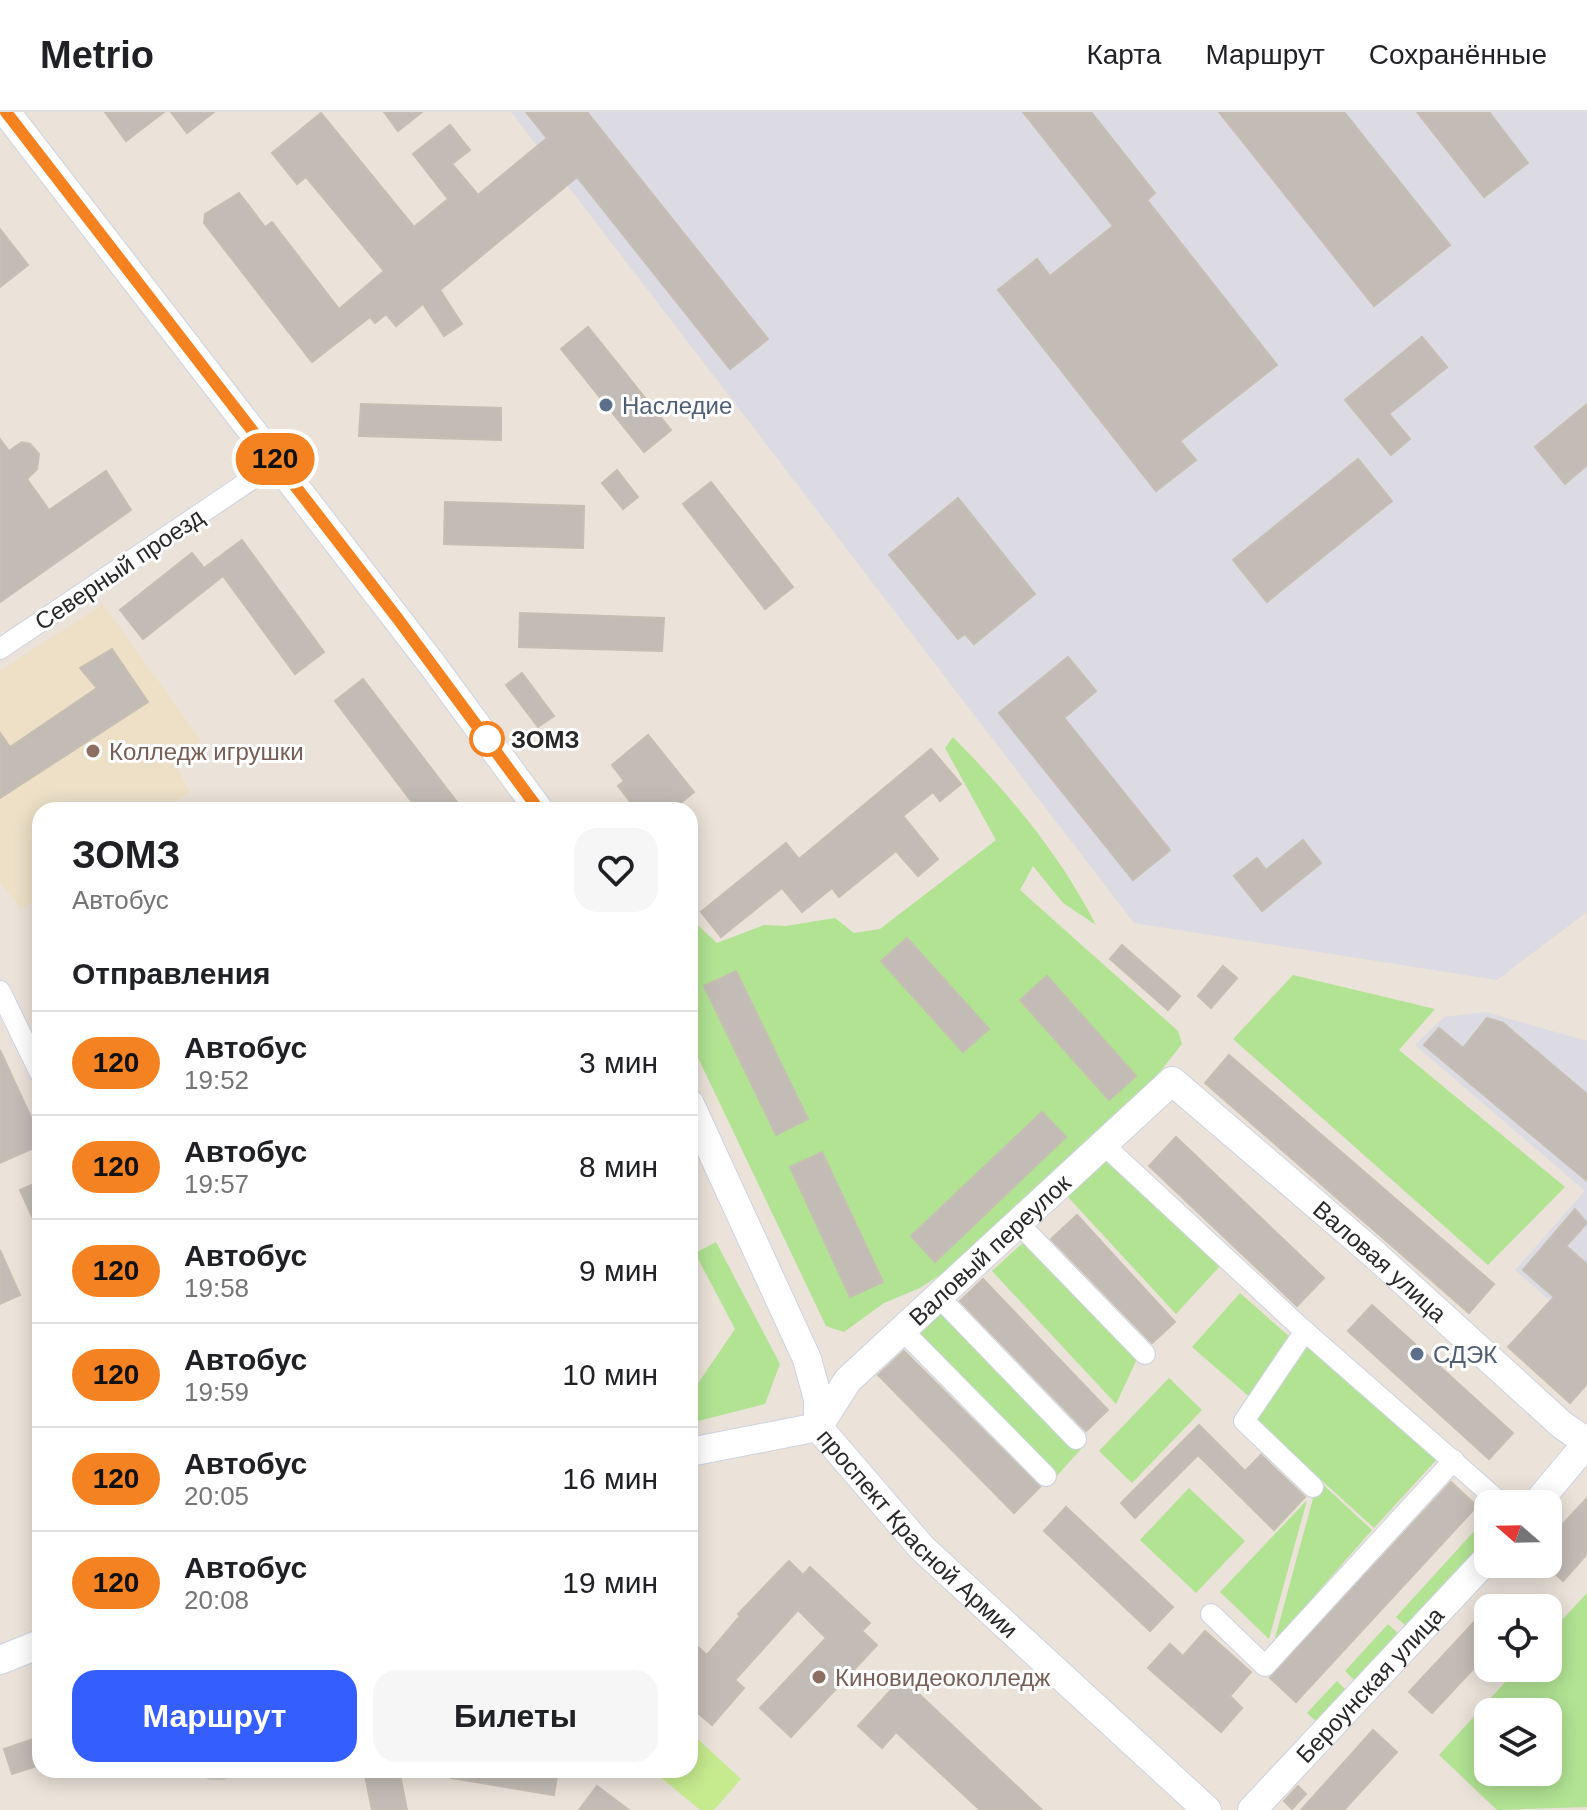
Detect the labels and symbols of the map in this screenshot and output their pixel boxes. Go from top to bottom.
place label: Наследие [622,392,732,419]
marker: Наследие [597,396,615,414]
line badge: 120 [229,433,321,485]
street label: Северный проезд [30,503,208,635]
marker: ЗОМЗ [470,722,504,756]
place label: ЗОМЗ [511,726,579,753]
place label: Колледж игрушки [109,738,304,765]
marker: Колледж игрушки [84,742,102,760]
street label: Валовый переулок [903,1168,1076,1331]
street label: Валовая улица [1308,1195,1453,1327]
place label: СДЭК [1433,1341,1497,1368]
marker: СДЭК [1408,1345,1426,1363]
street label: проспект Красной Армии [812,1423,1024,1643]
north arrow [1474,1490,1562,1578]
street label: Бероунская улица [1290,1601,1449,1768]
place label: Киновидеоколледж [835,1664,1050,1691]
marker: Киновидеоколледж [810,1668,828,1686]

